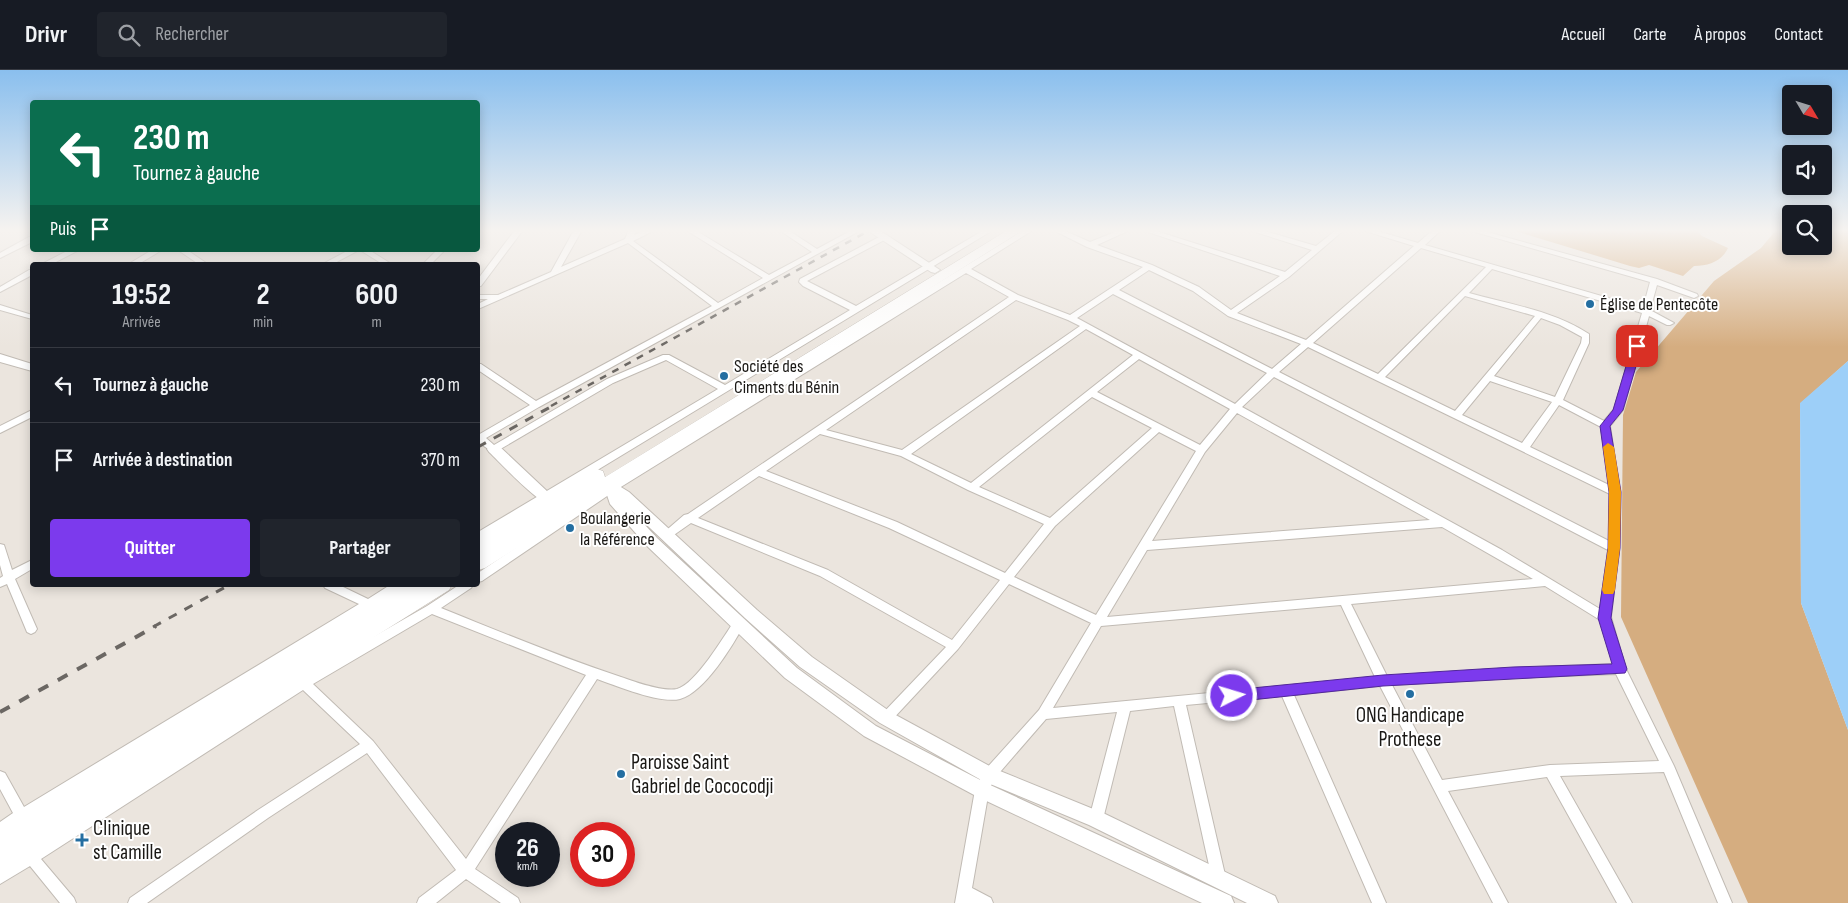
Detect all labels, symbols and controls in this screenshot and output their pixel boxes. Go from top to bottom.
search box [97,12,447,57]
text: Drivr [25,20,67,49]
icon: search [115,21,143,49]
text: Rechercher [155,23,229,46]
text: Accueil [1561,24,1605,45]
text: Carte [1633,24,1666,45]
text: À propos [1694,24,1746,45]
text: Contact [1774,24,1823,45]
north arrow [1782,85,1832,135]
map controls [1782,85,1832,255]
text: 230 m [133,117,209,160]
icon: left [50,120,115,185]
button: sound [1782,145,1832,195]
text: Tournez à gauche [133,160,260,187]
button: search [1782,205,1832,255]
icon: arrive [86,215,114,243]
text: Puis [50,218,76,241]
text: 19:52 [112,277,171,313]
text: 2 [257,277,270,313]
text: 600 [355,277,398,313]
place label: Église de Pentecôte [1600,294,1718,315]
marker: Église de Pentecôte [1584,298,1596,310]
text: Arrivée [122,313,161,332]
text: min [253,313,273,332]
text: m [371,313,382,332]
pin [1616,325,1658,367]
icon: arrive [1623,332,1651,360]
place label: Société des Ciments du Bénin [734,356,839,398]
marker: Société des Ciments du Bénin [718,370,730,382]
icon: left [50,371,78,399]
text: Tournez à gauche [93,374,209,397]
text: 230 m [420,374,460,397]
icon: arrive [50,446,78,474]
text: Arrivée à destination [93,449,233,472]
text: 370 m [421,449,460,472]
place label: Boulangerie la Référence [580,508,655,550]
button: Quitter [50,519,250,577]
button: Partager [260,519,460,577]
marker: Boulangerie la Référence [564,522,576,534]
position arrow [1205,669,1257,721]
marker: ONG Handicape Prothese [1404,688,1416,700]
place label: ONG Handicape Prothese [1356,703,1464,752]
place label: Paroisse Saint Gabriel de Cococodji [631,750,774,799]
marker: Paroisse Saint Gabriel de Cococodji [615,768,627,780]
place label: Clinique st Camille [93,816,162,865]
speed limit sign: 30 [570,822,635,887]
marker: Clinique st Camille [75,833,89,847]
text: 26 [516,833,539,864]
text: km/h [517,859,538,874]

